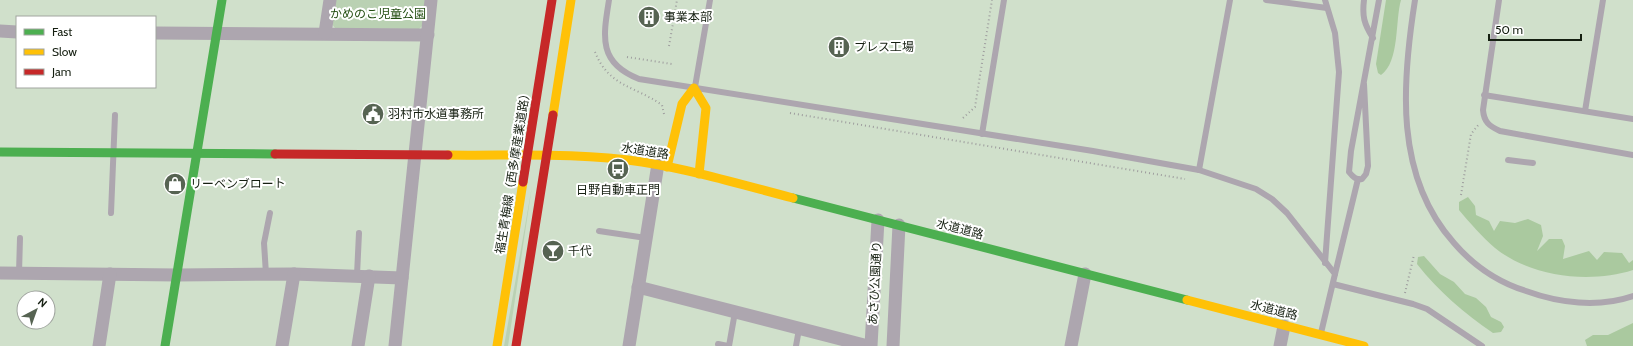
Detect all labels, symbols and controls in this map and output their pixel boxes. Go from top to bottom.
building icon: 事業本部 [636,4,662,30]
park label: かめのこ児童公園 [330,6,426,21]
place label: 事業本部 [664,9,712,24]
legend [16,16,156,88]
scale bar [1489,16,1581,42]
text: 50 m [1495,22,1523,37]
text: Fast [52,24,72,39]
building icon: プレス工場 [826,34,852,60]
place label: プレス工場 [854,39,914,54]
text: Slow [52,44,77,59]
text: Jam [51,64,71,79]
street label: 福生青梅線（西多摩産業道路） [492,87,533,255]
public building icon: 羽村市水道事務所 [360,101,386,127]
place label: 羽村市水道事務所 [388,106,484,121]
street label: 水道道路 [620,139,670,162]
bus stop icon: 日野自動車正門 [605,156,631,182]
shop icon: リーベンブロート [162,171,188,197]
place label: リーベンブロート [190,176,286,191]
place label: 日野自動車正門 [576,182,660,197]
street label: 水道道路 [935,215,985,242]
bar icon: 千代 [540,238,566,264]
street label: あさひ公園通り [865,241,884,325]
place label: 千代 [568,243,592,258]
north arrow [16,290,56,330]
text: N [35,295,50,310]
street label: 水道道路 [1249,296,1299,323]

